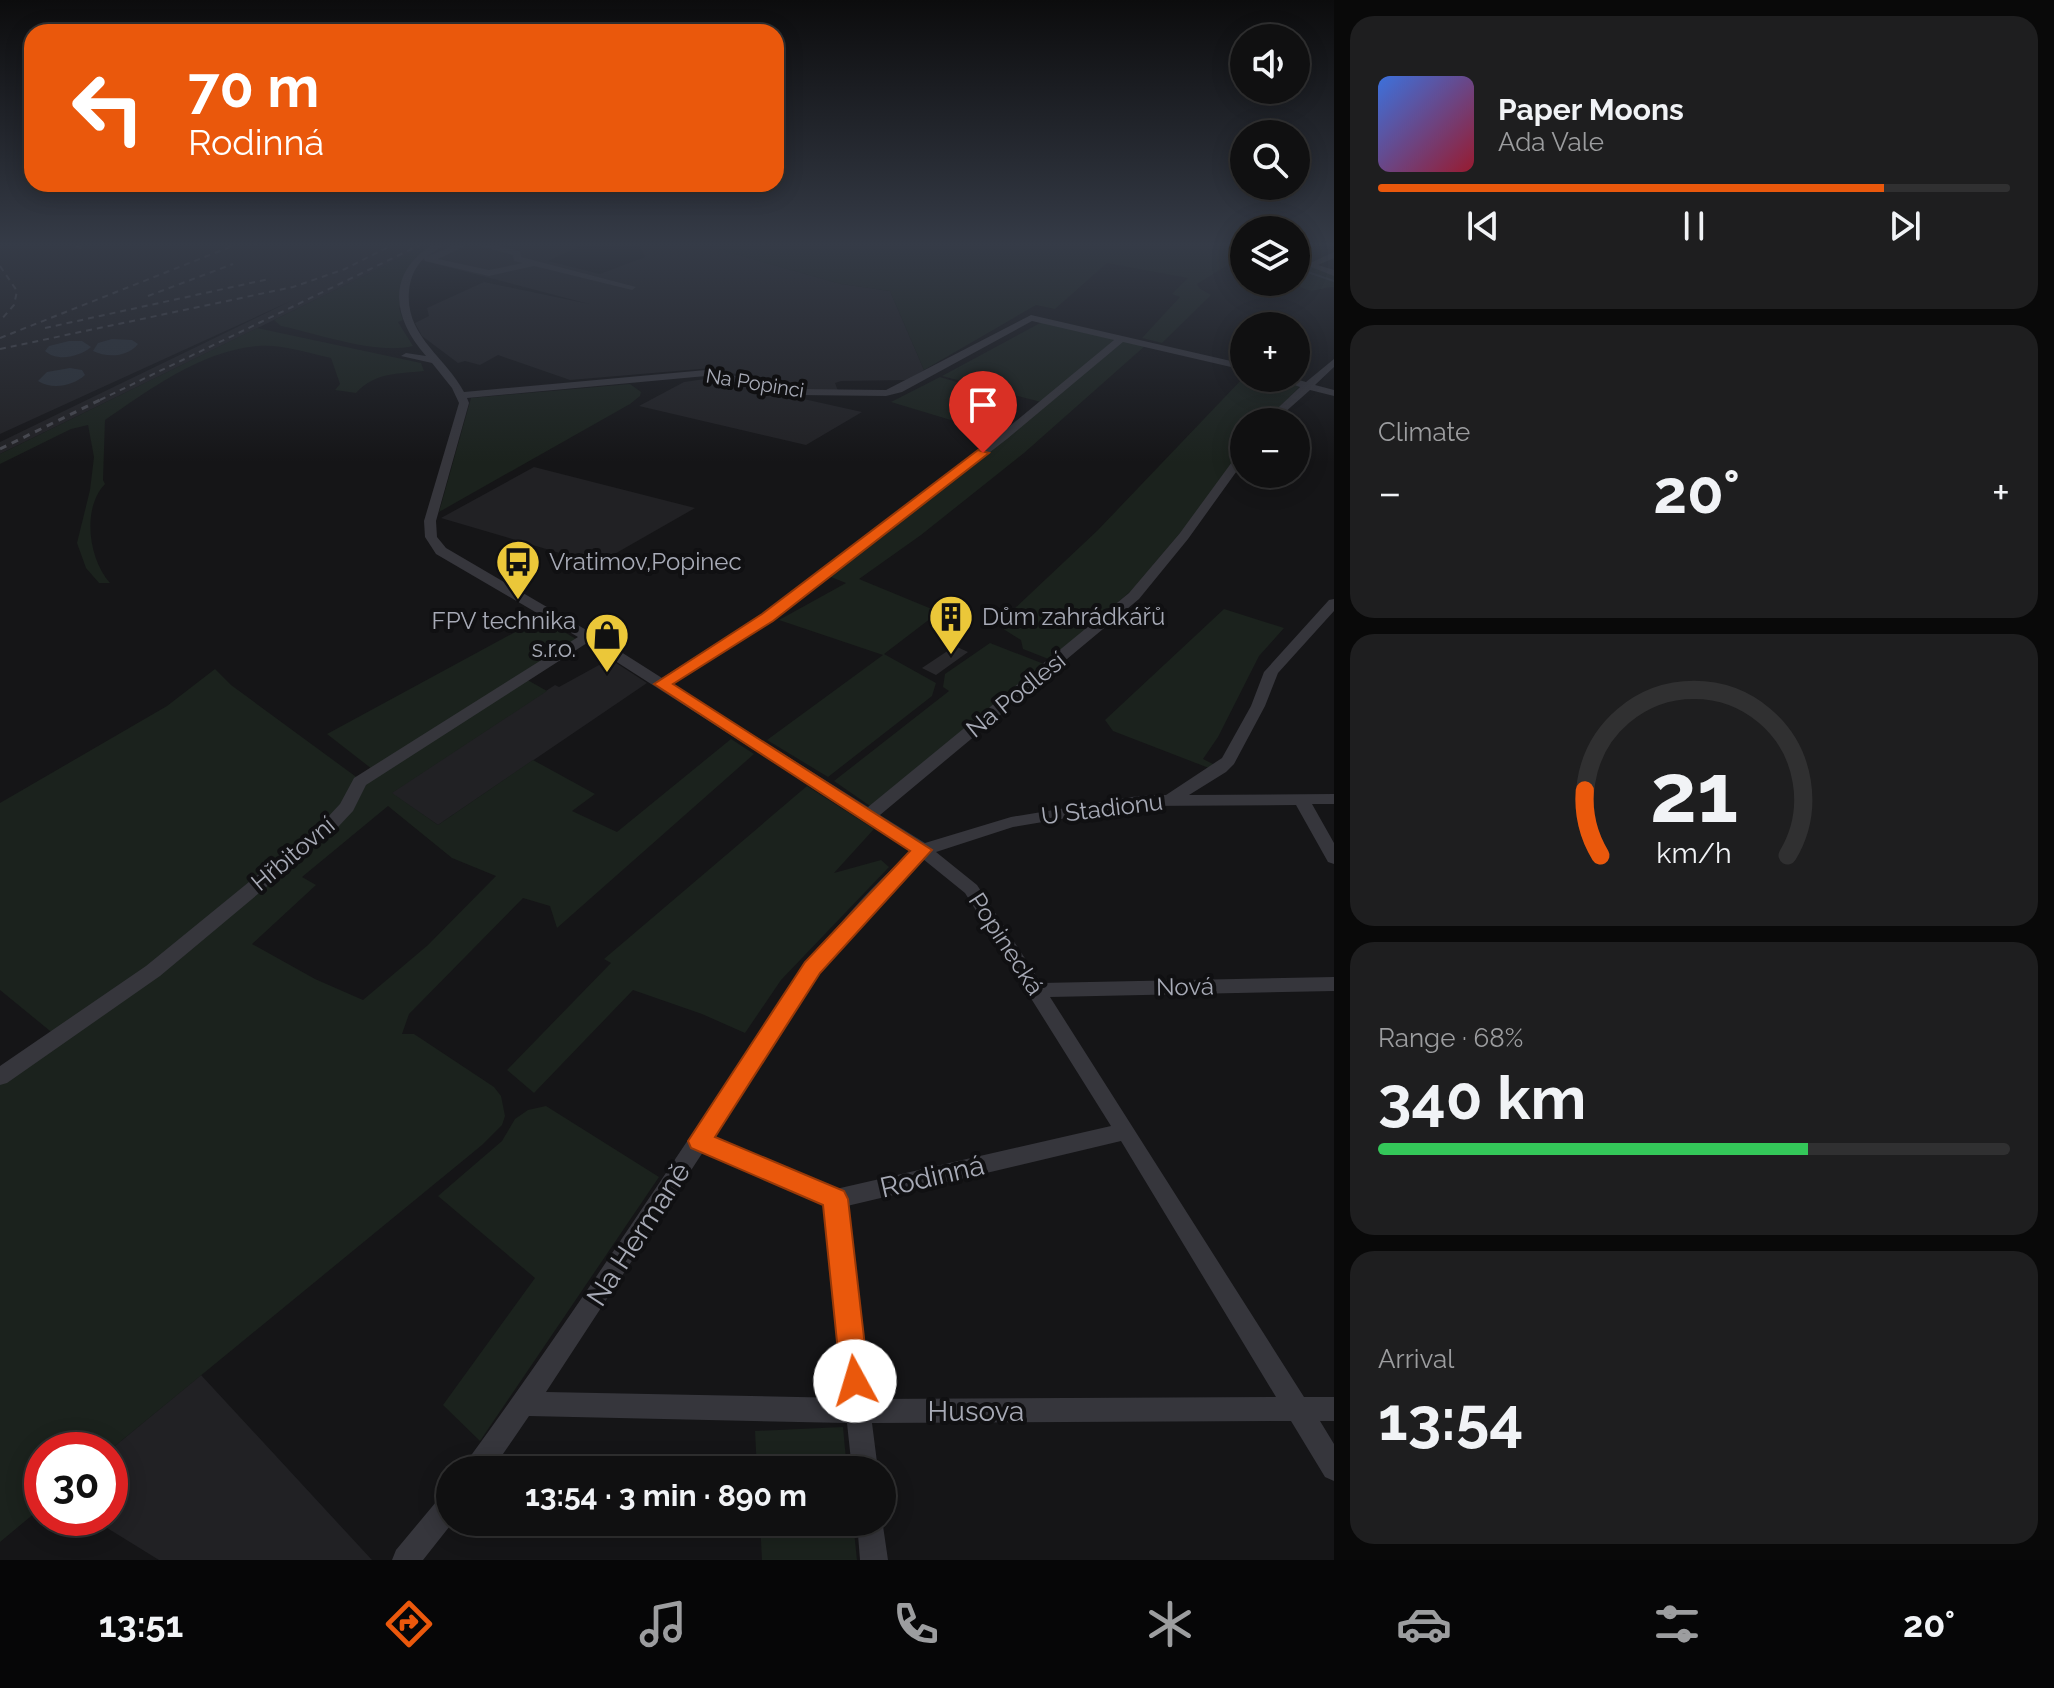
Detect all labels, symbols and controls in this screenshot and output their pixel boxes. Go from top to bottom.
map controls [1230,24,1310,488]
button: sound [1230,24,1310,104]
text: 70 m [188,54,319,120]
icon: left [56,56,160,160]
text: Paper Moons [1498,92,1684,127]
button: search [1230,120,1310,200]
text: Rodinná [188,121,324,163]
text: Ada Vale [1498,127,1604,157]
icon: previous [1461,204,1505,248]
icon: pause [1672,204,1716,248]
icon: next [1883,204,1927,248]
button: layers [1230,216,1310,296]
button: + [1230,312,1310,392]
street label: Na Popinci [704,363,806,403]
pin [949,371,1017,453]
icon: arrive [961,383,1005,427]
button: − [1230,408,1310,488]
text: Climate [1378,417,1470,447]
text: 20° [1653,457,1740,527]
text: − [1378,467,1402,518]
text: + [1992,467,2010,518]
bus stop icon: Vratimov,Popinec [494,538,542,601]
place label: Vratimov,Popinec [549,547,742,576]
building icon: Dům zahrádkářů [927,593,975,656]
place label: Dům zahrádkářů [982,602,1165,631]
place label: FPV technika s.r.o. [432,606,576,663]
shop icon: FPV technika s.r.o. [583,611,631,674]
street label: Na Podlesí [960,645,1072,743]
text: 21 [1650,744,1738,841]
street label: U Stadionu [1039,787,1164,830]
street label: Hřbitovní [245,810,341,897]
text: km/h [1656,836,1732,870]
street label: Popinecká [963,887,1050,1000]
street label: Nová [1156,971,1214,1002]
text: Range · 68% [1378,1023,1523,1053]
text: 340 km [1378,1063,1586,1133]
street label: Rodinná [877,1148,987,1204]
street label: Na Hermaně [580,1156,697,1312]
position arrow [813,1339,897,1423]
text: Arrival [1378,1344,1454,1374]
text: 13:54 [1378,1384,1523,1454]
street label: Husova [928,1395,1024,1428]
speed limit sign: 30 [24,1432,128,1536]
text: 13:54 · 3 min · 890 m [525,1478,807,1513]
icon: directions [381,1596,437,1652]
icon: music [635,1596,691,1652]
icon: phone [888,1596,944,1652]
icon: climate [1142,1596,1198,1652]
icon: car [1396,1596,1452,1652]
icon: filters [1649,1596,1705,1652]
text: 13:51 [99,1603,183,1645]
text: 20° [1903,1603,1955,1645]

